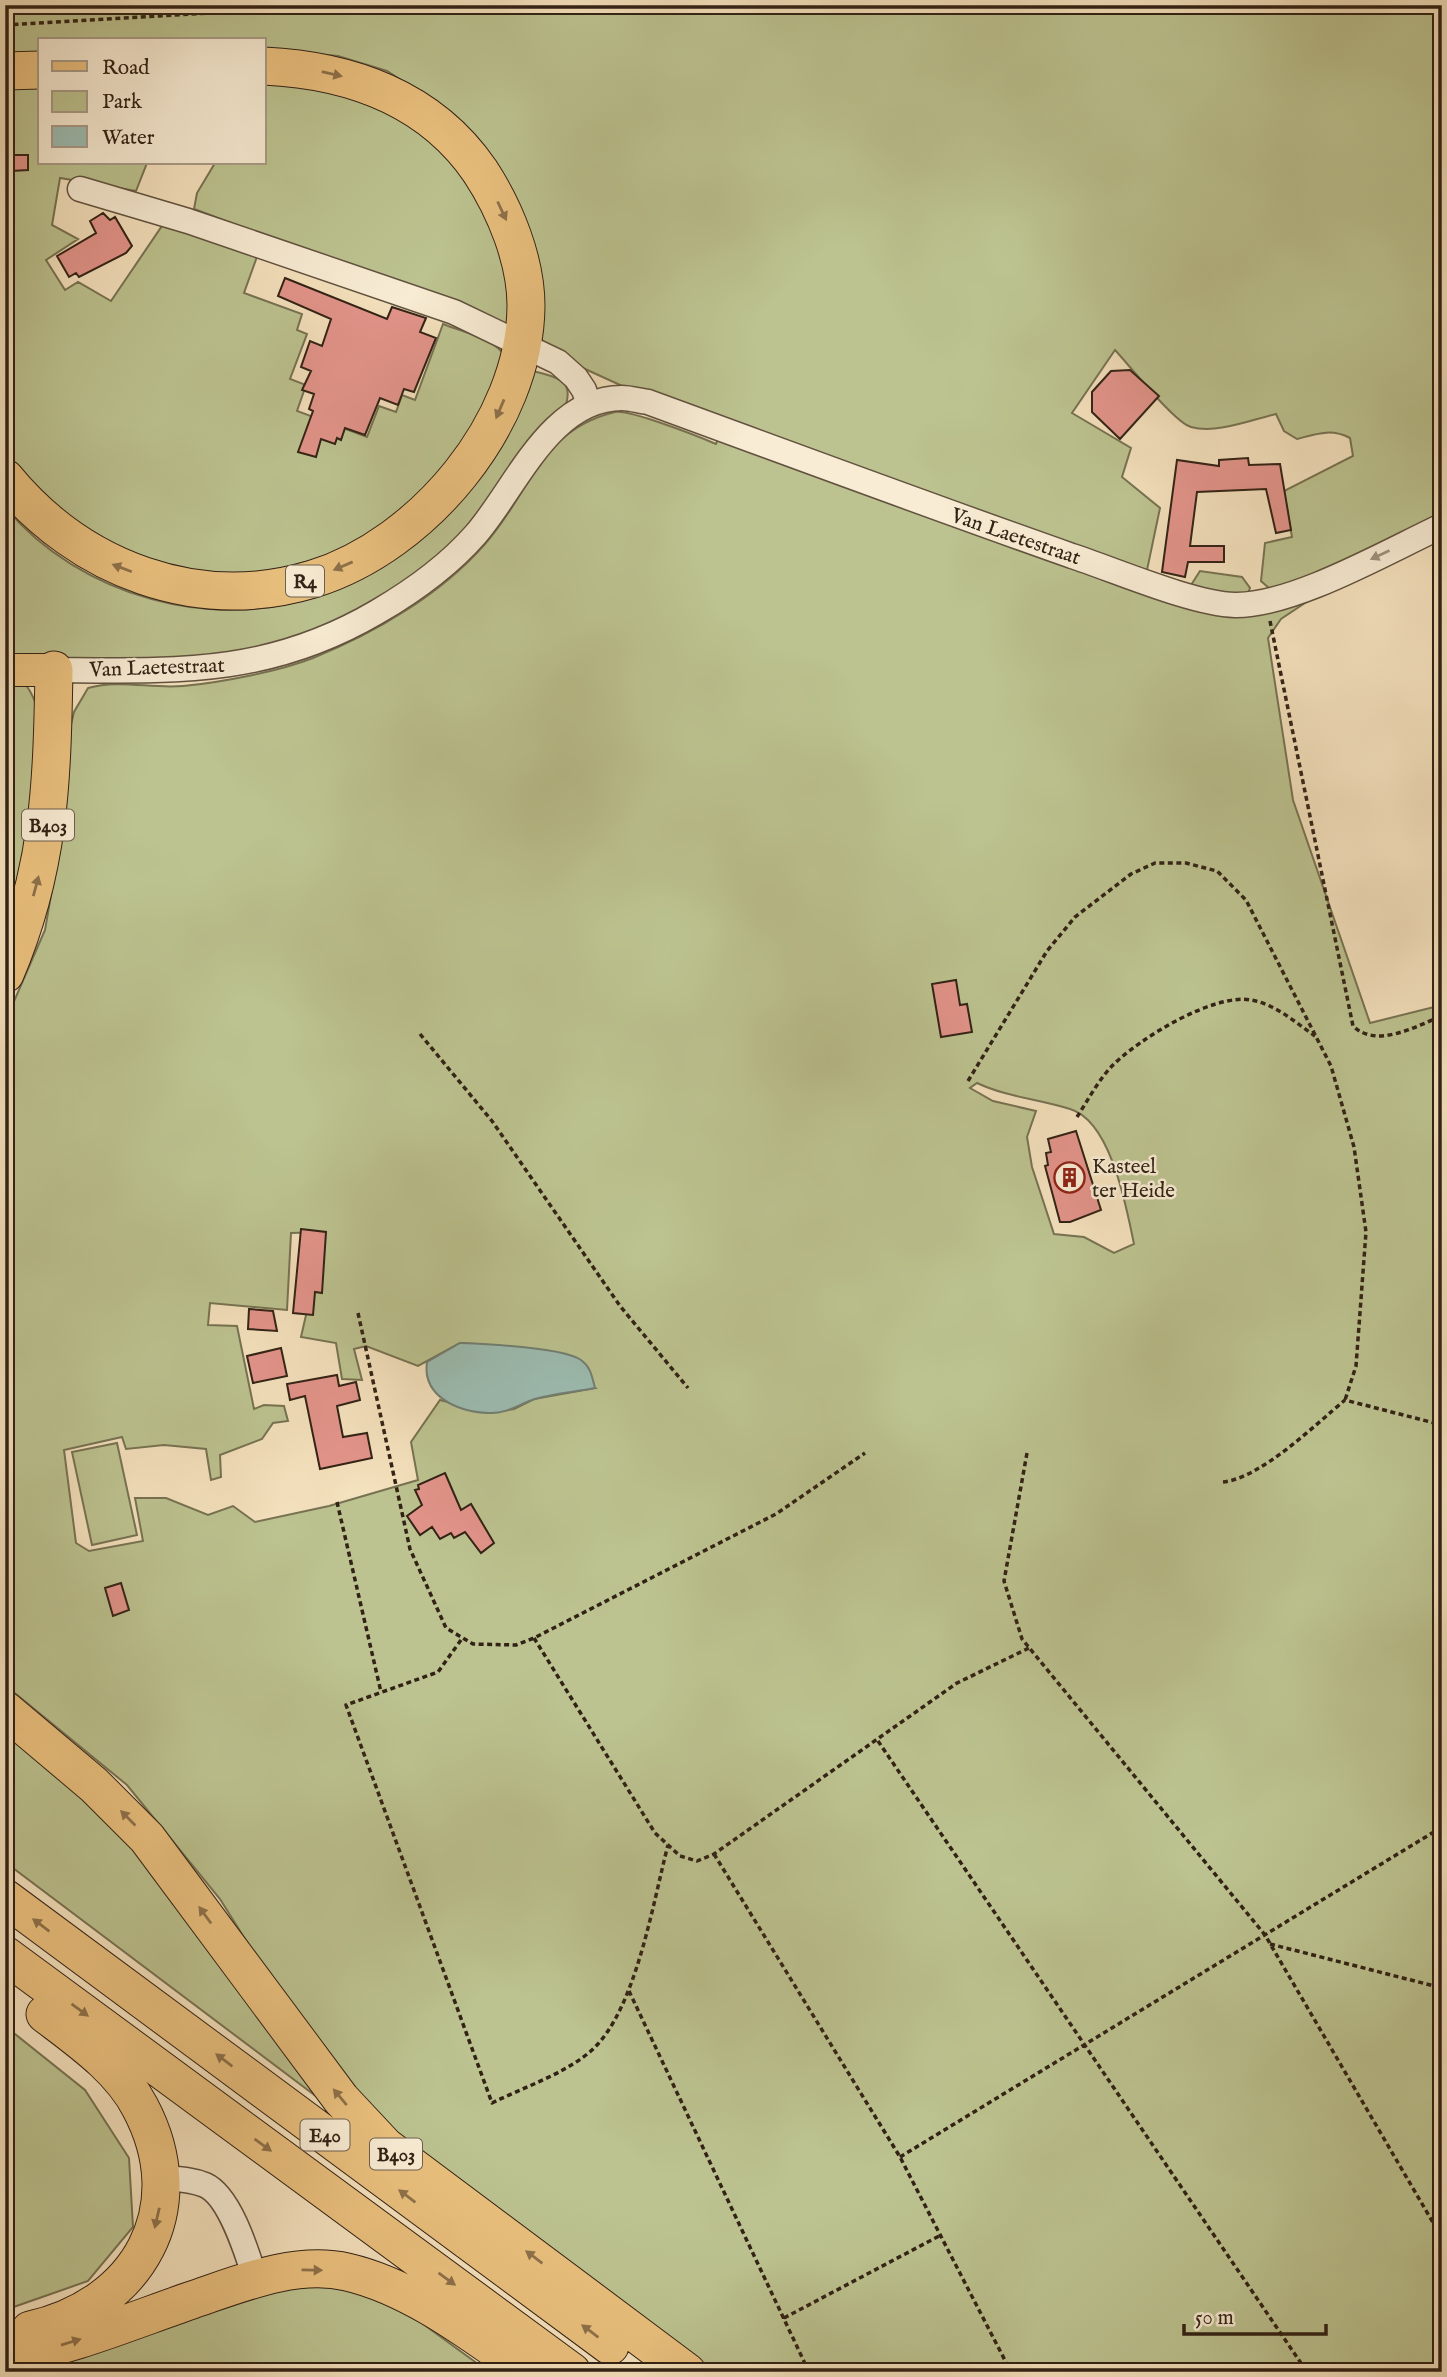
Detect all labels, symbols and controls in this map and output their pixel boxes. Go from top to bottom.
legend [38,38,266,164]
text: Road [102,55,150,82]
one-way arrow [321,69,343,80]
text: Park [102,89,143,116]
text: Water [102,125,155,152]
one-way arrow [496,201,508,221]
one-way arrow [494,399,506,419]
street label: Van Laetestraat [946,502,1084,572]
one-way arrow [1370,549,1390,561]
one-way arrow [332,561,353,572]
one-way arrow [111,562,132,573]
road number: R4 [286,566,324,596]
street label: Van Laetestraat [88,653,225,684]
road number: B403 [22,810,74,840]
one-way arrow [31,875,42,897]
place label: Kasteel ter Heide [1092,1154,1175,1205]
building icon: Kasteel ter Heide [1052,1161,1086,1195]
one-way arrow [120,1810,136,1827]
one-way arrow [198,1906,212,1924]
one-way arrow [32,1918,50,1932]
one-way arrow [71,2003,89,2017]
one-way arrow [215,2054,233,2068]
one-way arrow [333,2089,348,2106]
road number: E40 [300,2120,350,2150]
one-way arrow [254,2138,272,2152]
road number: B403 [370,2138,422,2170]
one-way arrow [398,2189,416,2203]
one-way arrow [151,2207,162,2229]
one-way arrow [525,2251,543,2265]
one-way arrow [301,2265,323,2276]
one-way arrow [438,2272,456,2286]
scale bar [1184,2293,1326,2337]
text: 50 m [1195,2305,1234,2332]
one-way arrow [581,2324,599,2338]
one-way arrow [61,2336,82,2346]

